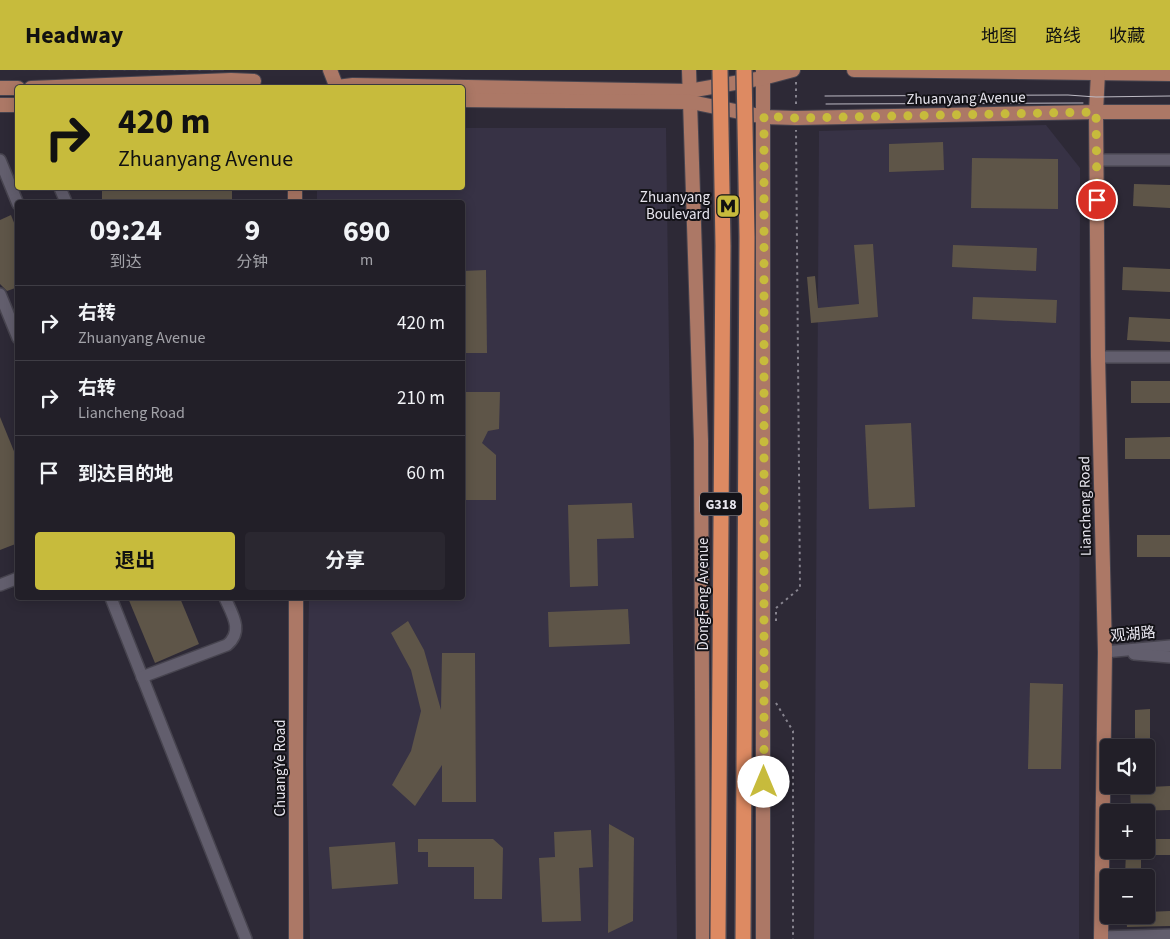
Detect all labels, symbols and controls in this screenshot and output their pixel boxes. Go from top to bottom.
text: Headway [25,18,123,53]
text: 地图 [981,24,1017,49]
text: 路线 [1045,24,1081,49]
text: 收藏 [1109,24,1145,49]
street label: Zhuanyang Avenue [906,87,1026,110]
text: 420 m [118,97,210,147]
icon: right [35,105,100,170]
text: Zhuanyang Avenue [118,143,293,175]
pin [1076,179,1118,221]
icon: arrive [1083,186,1111,214]
place label: Zhuanyang Boulevard [640,187,710,225]
metro station icon: Zhuanyang Boulevard [715,193,741,219]
text: 09:24 [90,209,162,252]
text: 9 [244,209,260,252]
text: 690 [343,210,390,253]
text: m [360,249,373,271]
text: 到达 [110,251,142,273]
text: 分钟 [236,251,268,273]
text: 右转 [78,300,116,327]
icon: right [35,309,63,337]
text: 420 m [397,310,445,337]
text: Zhuanyang Avenue [78,327,205,349]
text: 右转 [78,375,116,402]
icon: right [35,384,63,412]
text: 210 m [397,385,445,412]
text: Liancheng Road [78,402,185,424]
street label: Liancheng Road [1074,456,1097,556]
icon: arrive [35,459,63,487]
text: 60 m [407,460,445,487]
text: 到达目的地 [78,461,173,488]
road number: G318 [700,492,742,516]
button: 退出 [35,532,235,590]
button: 分享 [245,532,445,590]
street label: DongFeng Avenue [693,538,714,650]
street label: 观湖路 [1110,622,1156,647]
street label: ChuangYe Road [270,719,291,817]
map controls [1100,739,1155,924]
button: sound [1100,739,1155,794]
position arrow [737,755,789,807]
button: + [1100,804,1155,859]
button: − [1100,869,1155,924]

